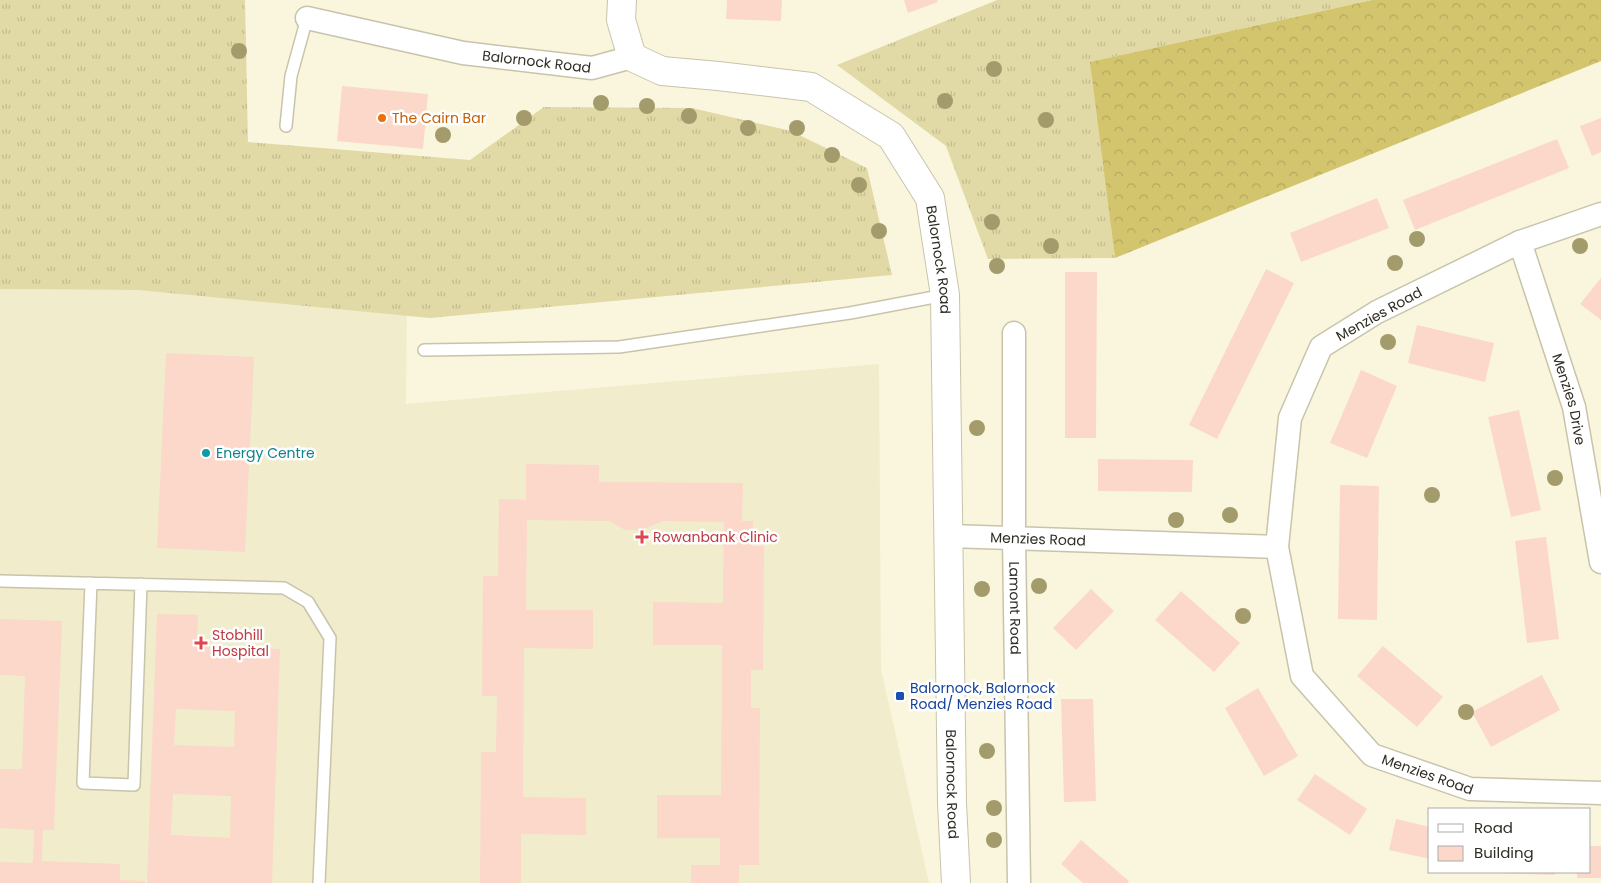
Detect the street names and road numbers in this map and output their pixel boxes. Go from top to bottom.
street label: Balornock Road [481,45,592,78]
street label: Balornock Road [921,204,955,314]
street label: Menzies Road [1332,282,1426,346]
street label: Menzies Drive [1547,351,1591,447]
street label: Menzies Road [990,527,1086,551]
street label: Lamont Road [1004,561,1026,655]
street label: Balornock Road [941,729,964,839]
street label: Menzies Road [1379,749,1476,799]

